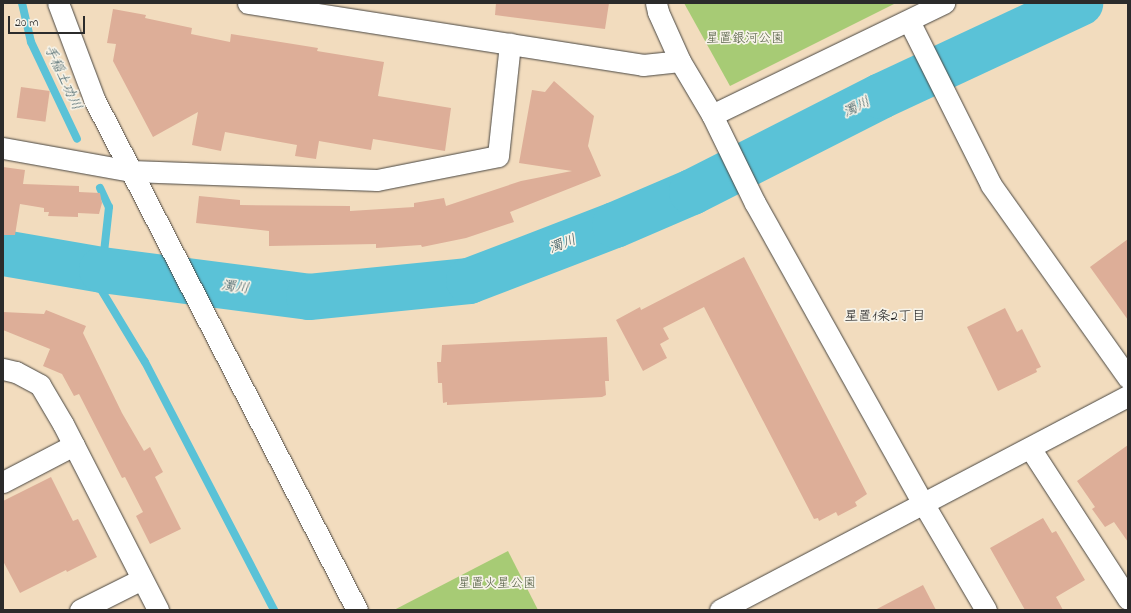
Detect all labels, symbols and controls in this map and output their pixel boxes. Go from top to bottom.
scale bar [10,8,87,34]
text: 20 m [15,14,38,32]
park label: 星置銀河公園 [706,31,784,47]
water label: 手稲土功川 [40,43,84,113]
water label: 濁川 [841,94,873,122]
water label: 濁川 [547,232,579,258]
water label: 濁川 [220,278,250,298]
district label: 星置1条2丁目 [844,309,926,325]
park label: 星置火星公園 [458,576,536,592]

